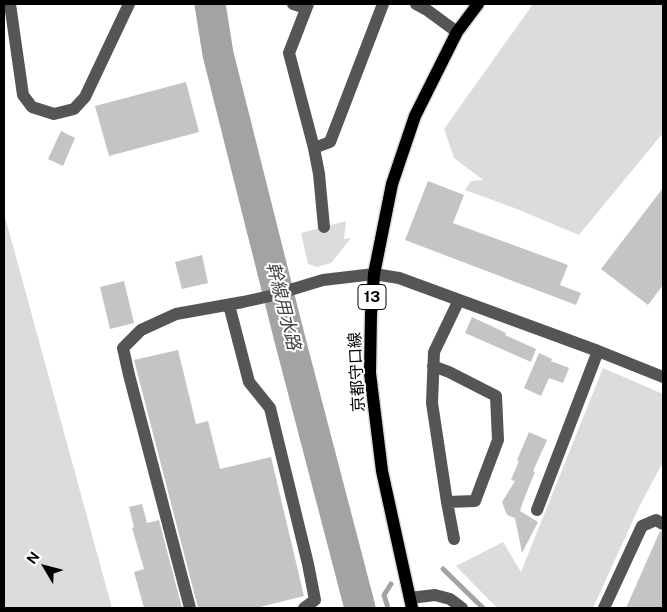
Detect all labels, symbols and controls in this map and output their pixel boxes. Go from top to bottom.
water label: 幹線用水路 [262,260,304,352]
road number: 13 [358,284,386,310]
street label: 京都守口線 [345,332,369,412]
north arrow [20,542,70,592]
text: N [23,549,43,567]

